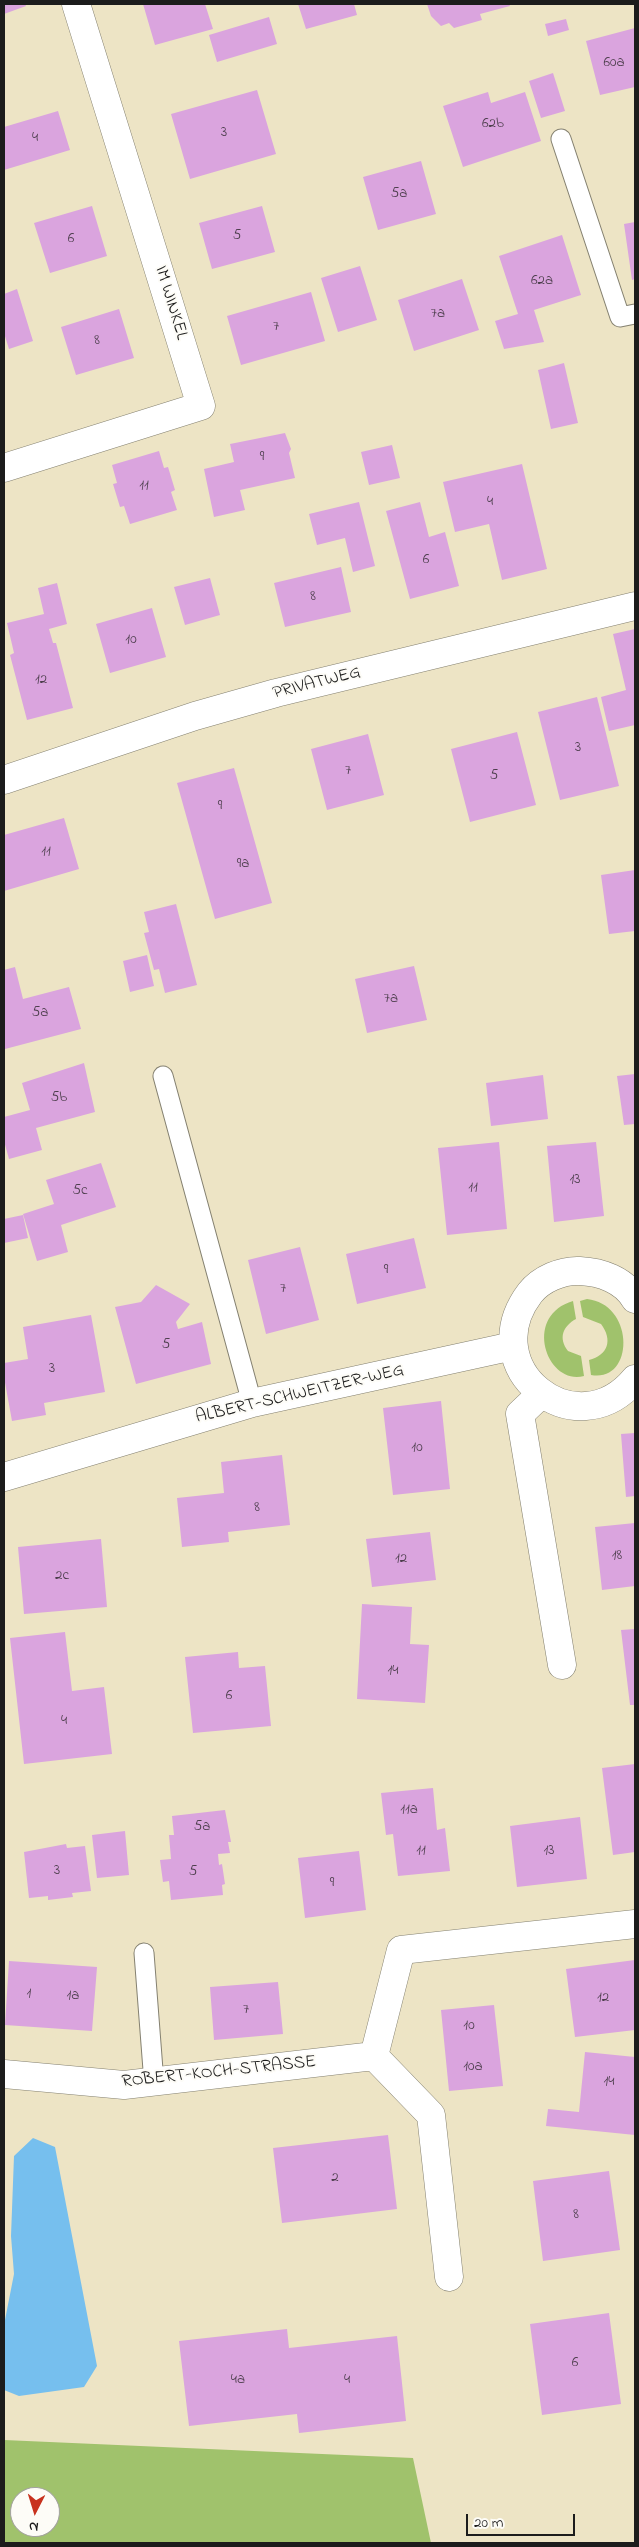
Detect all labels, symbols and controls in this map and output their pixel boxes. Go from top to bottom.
house number: 60a [603,55,625,73]
house number: 62b [482,116,504,134]
house number: 3 [221,125,227,143]
house number: 4 [32,130,38,148]
house number: 5a [391,186,407,204]
house number: 5 [233,228,241,246]
house number: 6 [68,231,74,249]
street label: IM WINKEL [149,263,191,343]
house number: 62a [531,273,553,291]
house number: 7a [431,306,445,324]
house number: 7 [273,319,279,337]
house number: 8 [94,333,100,351]
house number: 9 [260,449,264,467]
house number: 11 [139,478,149,496]
house number: 4 [487,494,493,512]
house number: 6 [423,552,429,570]
house number: 8 [310,589,316,607]
house number: 10 [125,632,137,650]
street label: PRIVATWEG [271,663,363,705]
house number: 12 [35,672,47,690]
house number: 3 [575,740,581,758]
house number: 7 [345,763,351,781]
house number: 5 [490,768,498,786]
house number: 9 [218,798,222,816]
house number: 11 [41,844,51,862]
house number: 9a [237,856,249,874]
house number: 7a [384,991,398,1009]
house number: 5a [32,1005,48,1023]
house number: 5b [51,1090,67,1108]
house number: 13 [570,1172,580,1190]
house number: 11 [468,1180,478,1198]
house number: 5c [72,1183,88,1201]
house number: 9 [384,1262,388,1280]
house number: 7 [280,1281,286,1299]
house number: 5 [162,1337,170,1355]
house number: 3 [49,1361,55,1379]
street label: ALBERT-SCHWEITZER-WEG [194,1361,406,1429]
house number: 10 [411,1440,423,1458]
house number: 8 [254,1500,260,1518]
house number: 18 [612,1548,622,1566]
house number: 12 [395,1551,407,1569]
house number: 2c [55,1568,69,1586]
house number: 14 [388,1663,398,1681]
house number: 6 [226,1688,232,1706]
house number: 4 [61,1713,67,1731]
house number: 11a [400,1802,418,1820]
house number: 5a [194,1819,210,1837]
house number: 11 [416,1843,426,1861]
house number: 13 [544,1843,554,1861]
house number: 3 [54,1863,60,1881]
house number: 5 [189,1864,197,1882]
house number: 9 [330,1875,334,1893]
house number: 1 [27,1986,31,2004]
house number: 1a [67,1988,79,2006]
house number: 12 [597,1990,609,2008]
house number: 7 [243,2002,249,2020]
house number: 10 [463,2018,475,2036]
street label: ROBERT-KOCH-STRASSE [121,2052,317,2094]
house number: 10a [463,2059,483,2077]
house number: 14 [604,2074,614,2092]
house number: 2 [331,2170,339,2188]
house number: 8 [573,2207,579,2225]
house number: 6 [572,2355,578,2373]
house number: 4a [231,2372,245,2390]
house number: 4 [344,2372,350,2390]
north arrow [10,2487,60,2537]
scale bar [469,2504,578,2536]
text: 20 m [474,2512,503,2534]
text: N [28,2516,39,2537]

